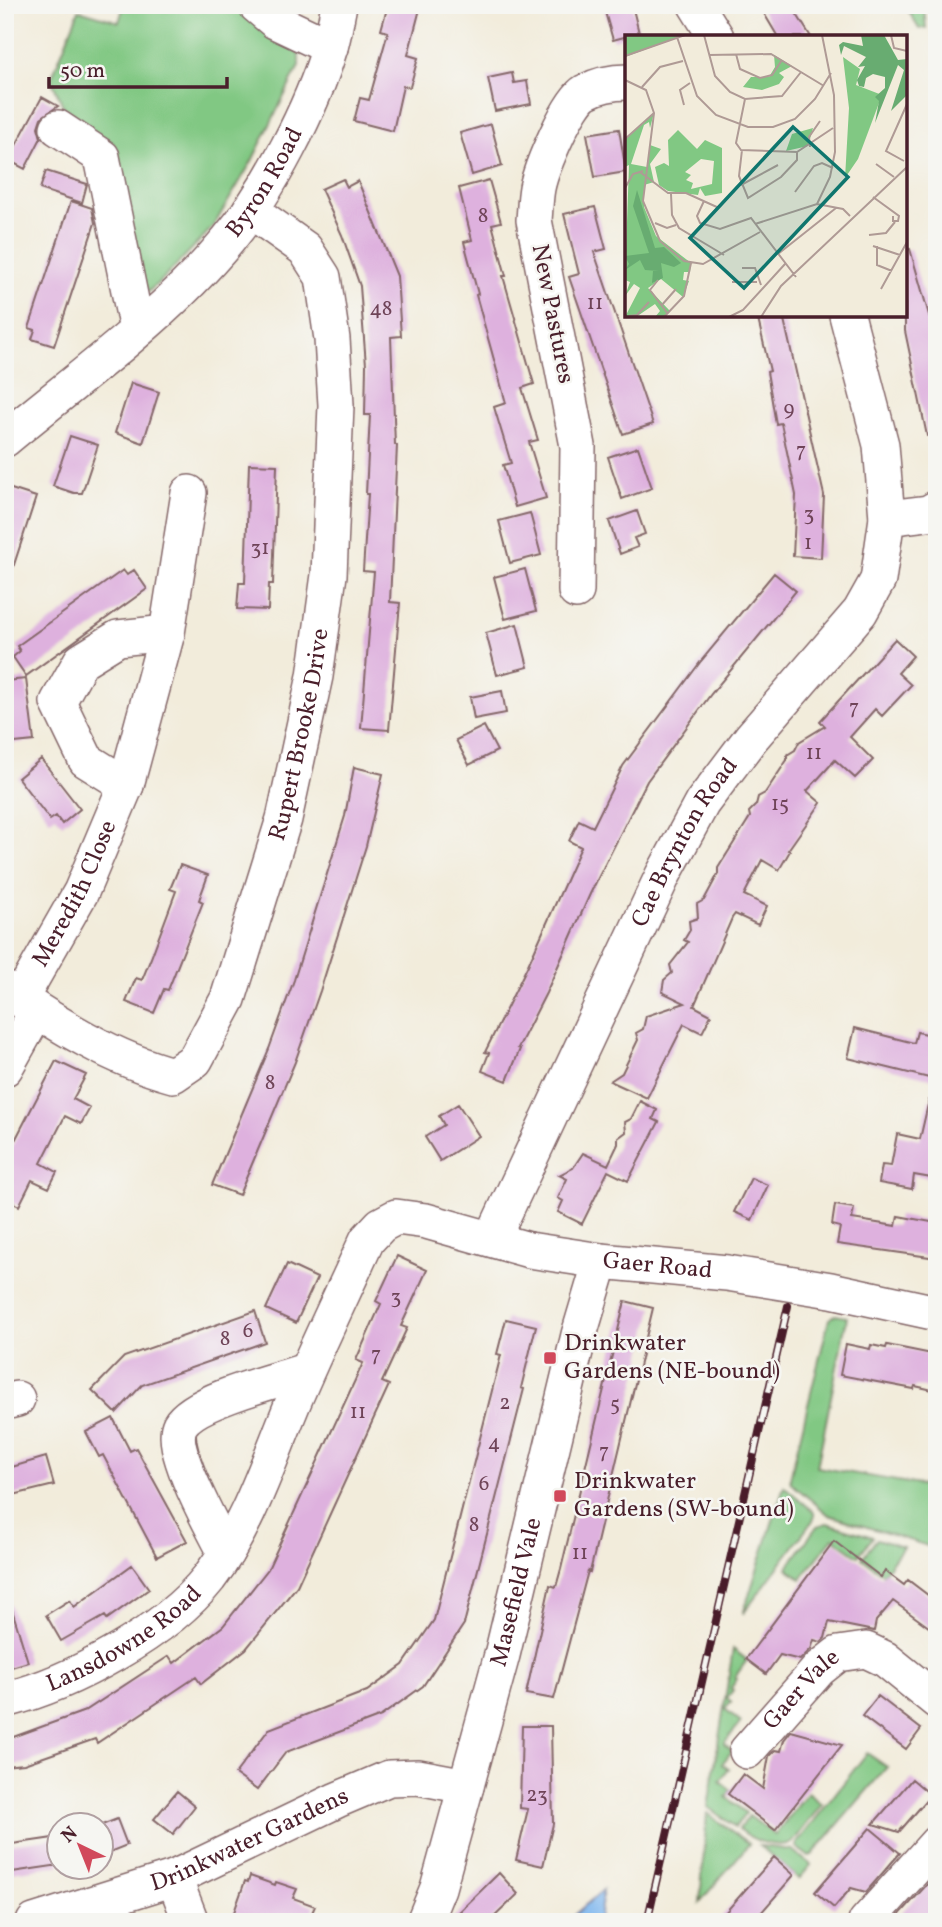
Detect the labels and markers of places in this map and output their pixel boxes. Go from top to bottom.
place label: Drinkwater Gardens (NE-bound) [564,1327,780,1389]
marker: Drinkwater Gardens (NE-bound) [542,1350,558,1366]
place label: Drinkwater Gardens (SW-bound) [574,1465,794,1527]
marker: Drinkwater Gardens (SW-bound) [552,1488,568,1504]

